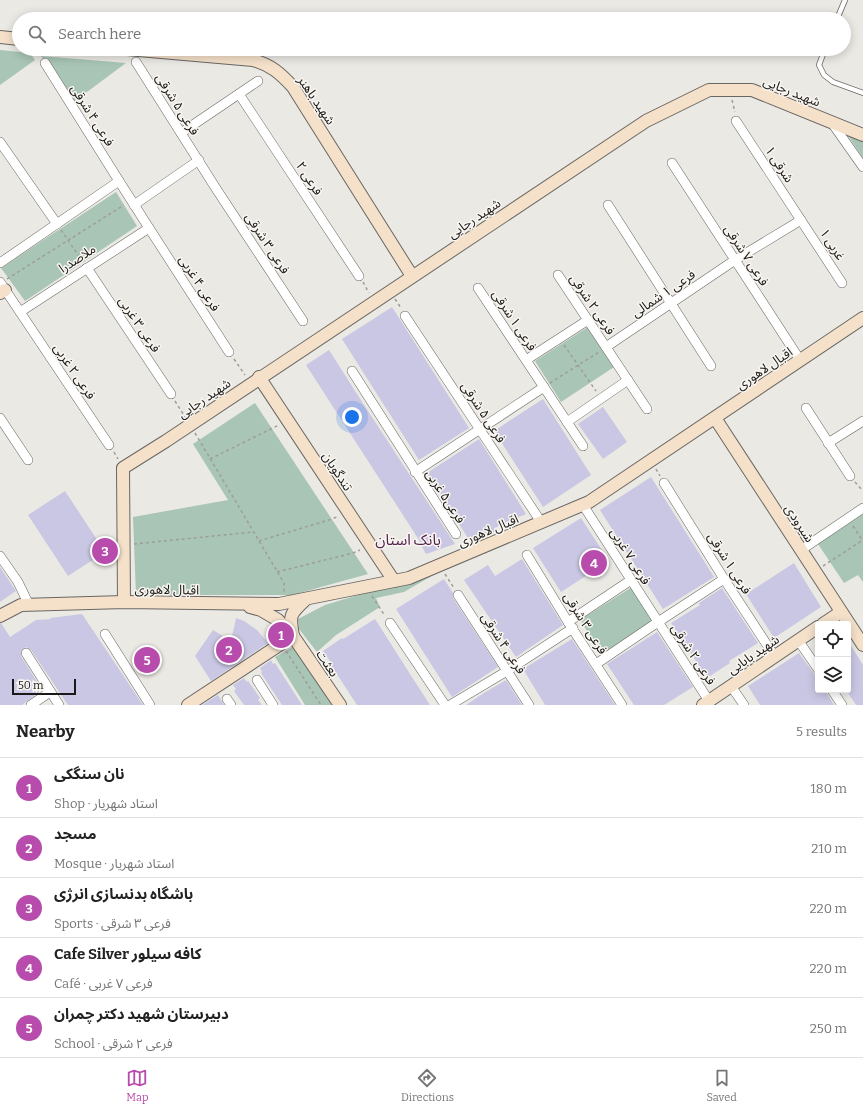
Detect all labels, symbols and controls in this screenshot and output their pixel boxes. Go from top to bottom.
search box [12,12,851,56]
icon: search [26,23,48,45]
text: Search here [58,25,141,43]
street label: فرعی ۵ شرقی [152,71,203,138]
street label: شهید باهنر [293,72,338,128]
street label: شهید رجایی [761,73,823,111]
street label: فرعی ۴ شرقی [67,82,118,149]
street label: ۱ شرقی [761,143,797,186]
street label: فرعی ۲ [292,159,326,198]
street label: شهید رجایی [445,195,504,242]
street label: فرعی ۳ شرقی [241,210,293,277]
street label: فرعی ۷ شرقی [720,222,772,289]
street label: ۱ غربی [816,226,848,264]
street label: ملاصدرا [56,241,99,276]
street label: فرعی ۴ غربی [175,252,223,315]
street label: فرعی ۱ شمالی [628,266,699,321]
street label: فرعی ۲ شرقی [566,271,618,338]
street label: فرعی ۱ شرقی [488,287,540,354]
street label: فرعی ۳ غربی [115,294,164,356]
street label: فرعی ۲ غربی [50,341,99,403]
street label: اقبال لاهوری [733,344,796,394]
street label: شهید رجایی [175,375,234,422]
street label: فرعی ۵ شرقی [457,379,509,446]
your location [342,407,362,427]
street label: تندگویان [319,449,356,494]
street label: فرعی۵ غربی [422,467,469,527]
street label: شیرودی [781,502,817,546]
street label: اقبال لاهوری [456,511,521,551]
street label: فرعی ۷ غربی [606,525,654,588]
street label: فرعی ۱ شرقی [704,530,755,597]
district label: بانک استان [375,531,441,549]
pin: 3 [92,536,118,566]
pin: 4 [581,548,607,578]
street label: اقبال لاهوری [135,581,199,599]
street label: فرعی ۳ شرقی [560,590,611,657]
street label: فرعی ۴ شرقی [477,610,529,677]
pin: 1 [268,620,294,650]
street label: فرعی ۲ شرقی [667,621,719,688]
map controls [815,621,851,693]
button: locate [815,621,851,657]
street label: شهید بابایی [725,632,783,678]
pin: 2 [216,635,242,665]
pin: 5 [134,645,160,675]
street label: بعثت [313,647,342,680]
button: layers [815,657,851,693]
scale bar [12,677,76,696]
text: 50 m [18,679,44,692]
text: Nearby [16,721,75,742]
text: 5 results [796,724,847,739]
text: نان سنگکی [54,765,125,783]
text: 1 [26,781,32,796]
text: 180 m [811,781,847,796]
text: Shop · استاد شهریار [54,796,158,811]
text: مسجد [54,825,96,843]
text: 2 [25,841,33,856]
text: 210 m [811,841,847,856]
text: Mosque · استاد شهریار [54,856,174,871]
text: باشگاه بدنسازی انرژی [54,885,193,903]
text: 3 [25,901,33,916]
text: 220 m [810,901,847,916]
text: Sports · فرعی ۳ شرقی [54,916,171,931]
text: Cafe Silver کافه سیلور [54,945,202,963]
text: 4 [25,961,33,976]
text: 220 m [810,961,847,976]
text: Café · فرعی ۷ غربی [54,976,152,991]
text: دبیرستان شهید دکتر چمران [54,1005,229,1023]
text: 5 [25,1021,33,1036]
text: 250 m [810,1021,847,1036]
text: School · فرعی ۲ شرقی [54,1036,173,1051]
tab: Map [126,1067,148,1104]
tab: Directions [401,1067,454,1104]
tab: Saved [706,1067,737,1104]

